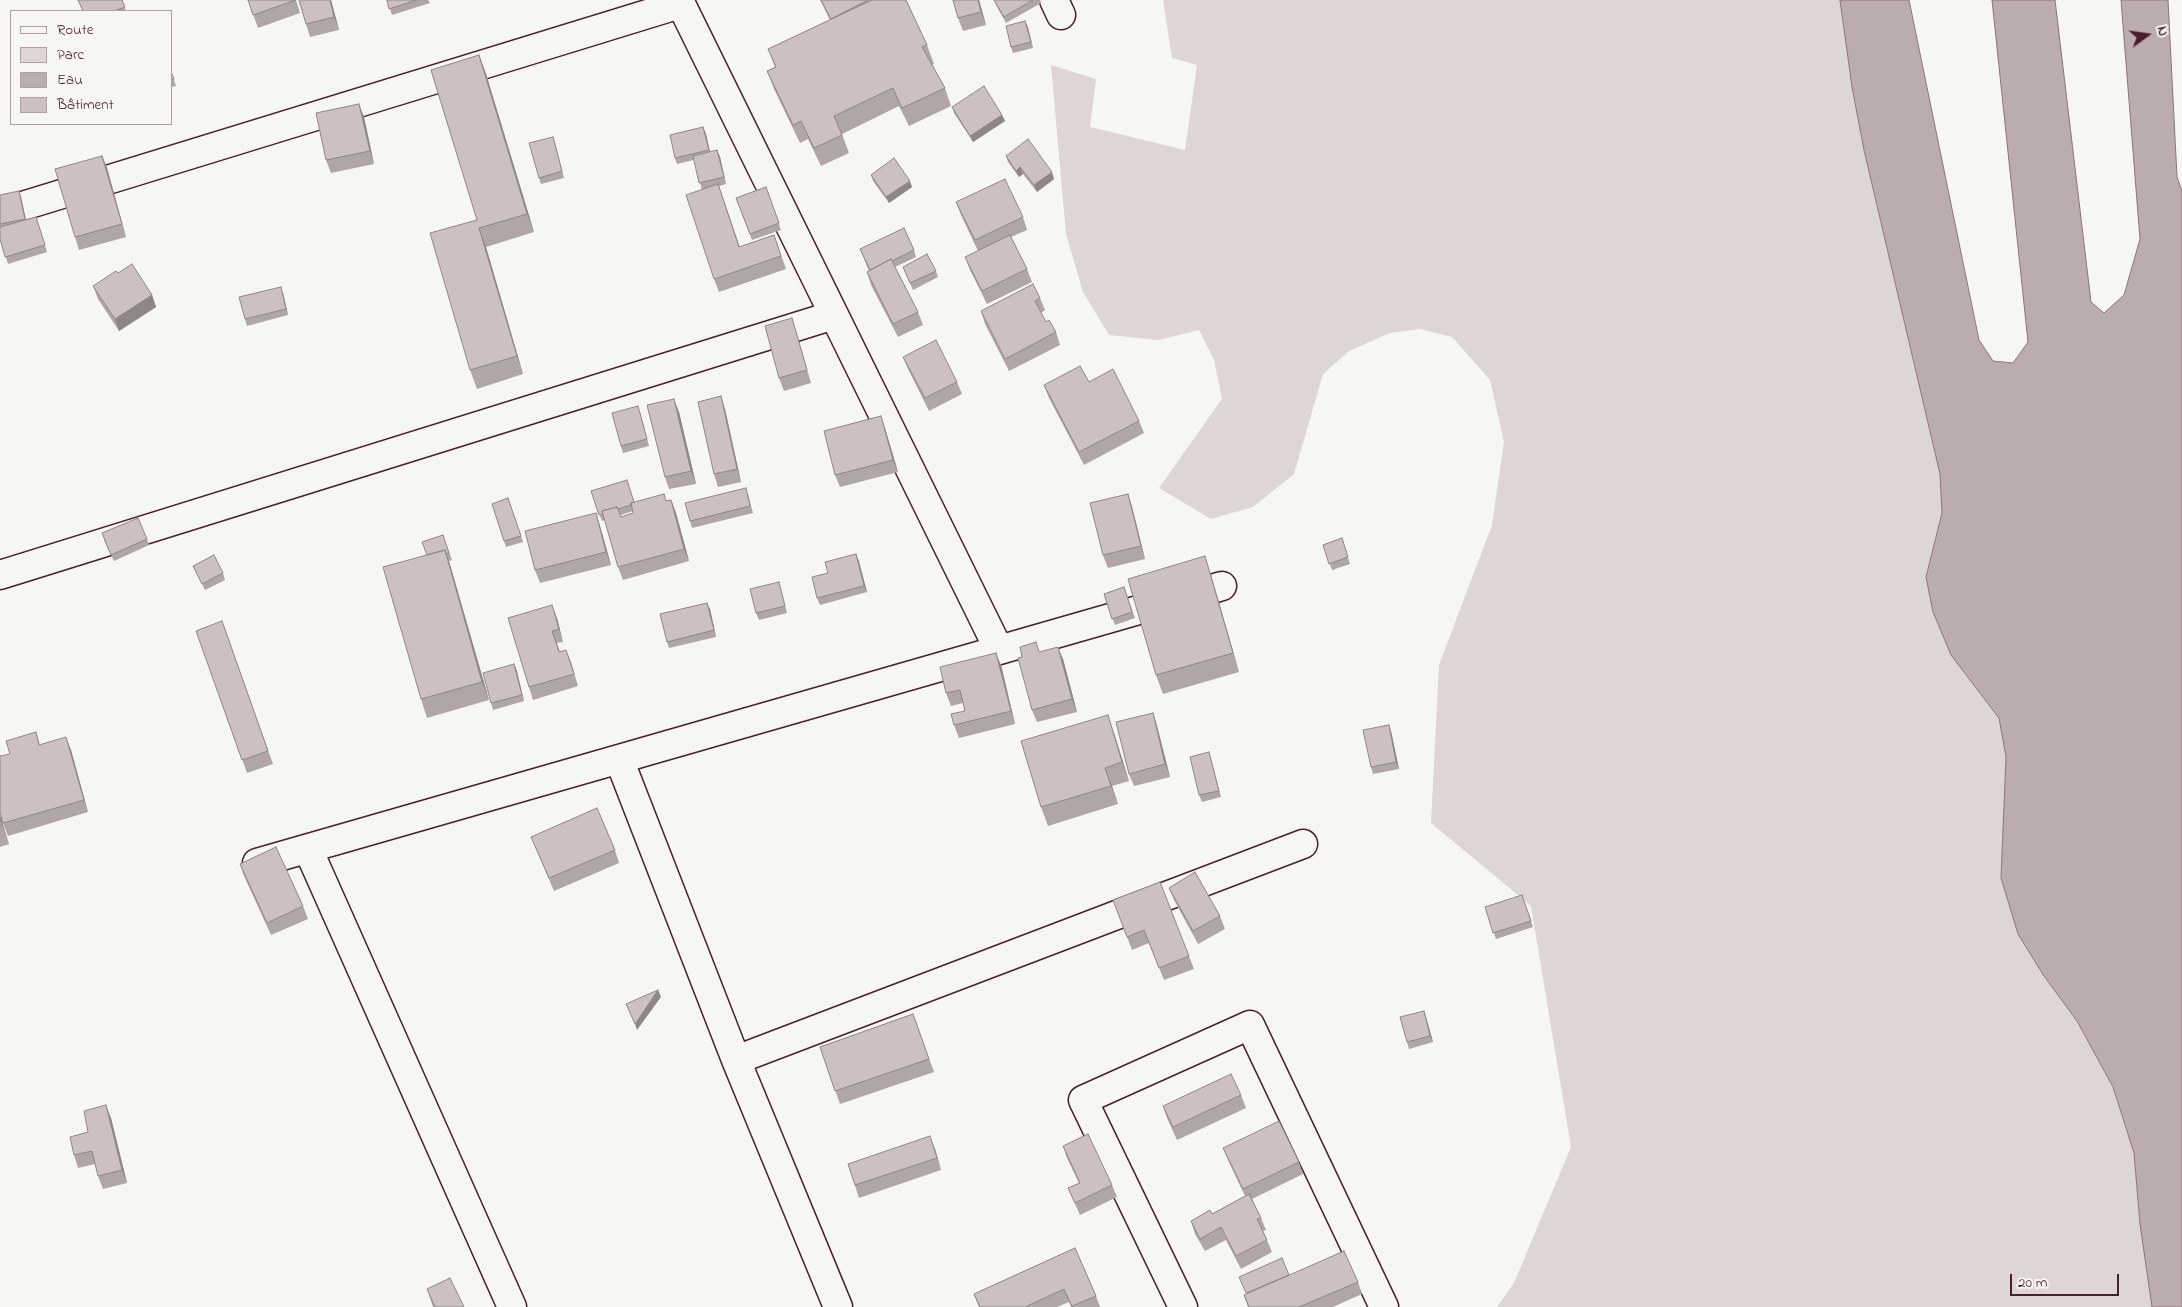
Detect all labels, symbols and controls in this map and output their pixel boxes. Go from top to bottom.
legend [10,10,172,125]
north arrow [2122,10,2172,60]
text: Route [57,19,93,41]
text: N [2151,24,2173,38]
text: Parc [57,44,84,66]
text: Eau [57,69,83,91]
text: Bâtiment [57,94,114,116]
scale bar [2012,1264,2121,1296]
text: 20 m [2018,1272,2047,1294]

